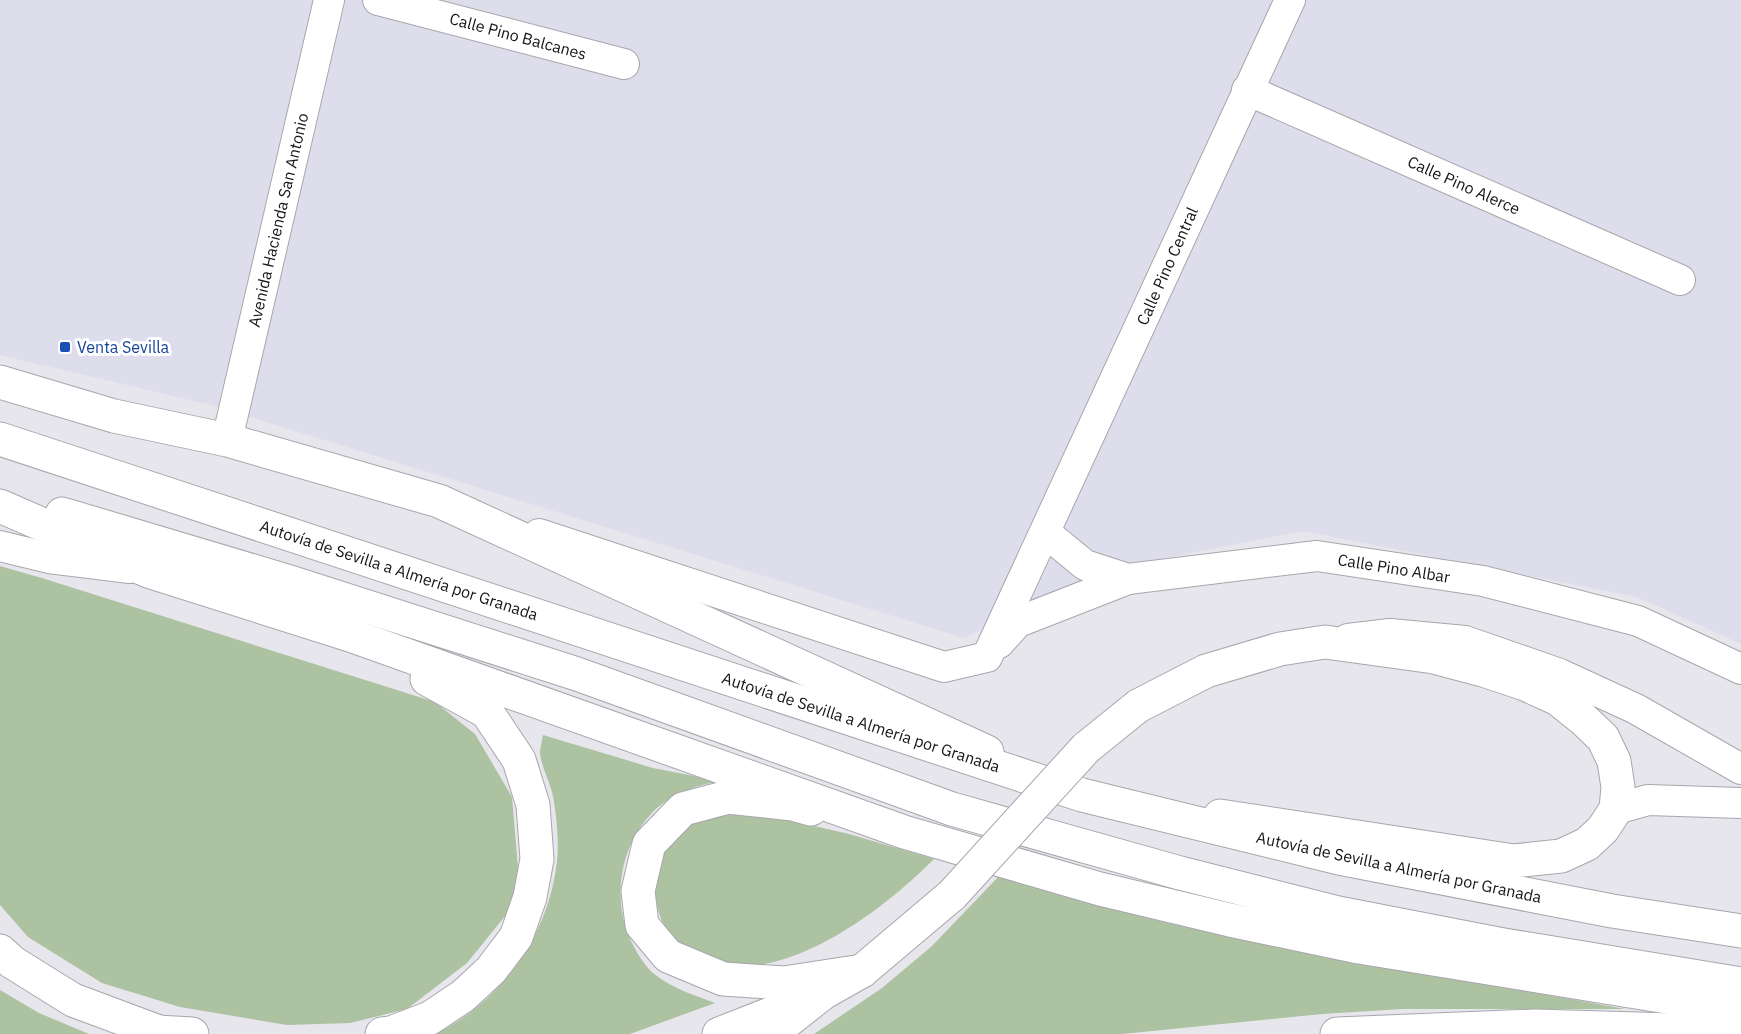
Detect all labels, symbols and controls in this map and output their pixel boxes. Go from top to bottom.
street label: Calle Pino Balcanes [447,8,589,64]
street label: Avenida Hacienda San Antonio [244,111,312,329]
street label: Calle Pino Alerce [1405,151,1524,219]
street label: Calle Pino Central [1132,204,1202,328]
place label: Venta Sevilla [77,337,170,357]
marker: Venta Sevilla [58,340,72,354]
street label: Autovía de Sevilla a Almería por Granada [257,515,541,625]
street label: Calle Pino Albar [1336,549,1452,587]
street label: Autovía de Sevilla a Almería por Granada [719,667,1003,777]
street label: Autovía de Sevilla a Almería por Granada [1254,827,1544,907]

